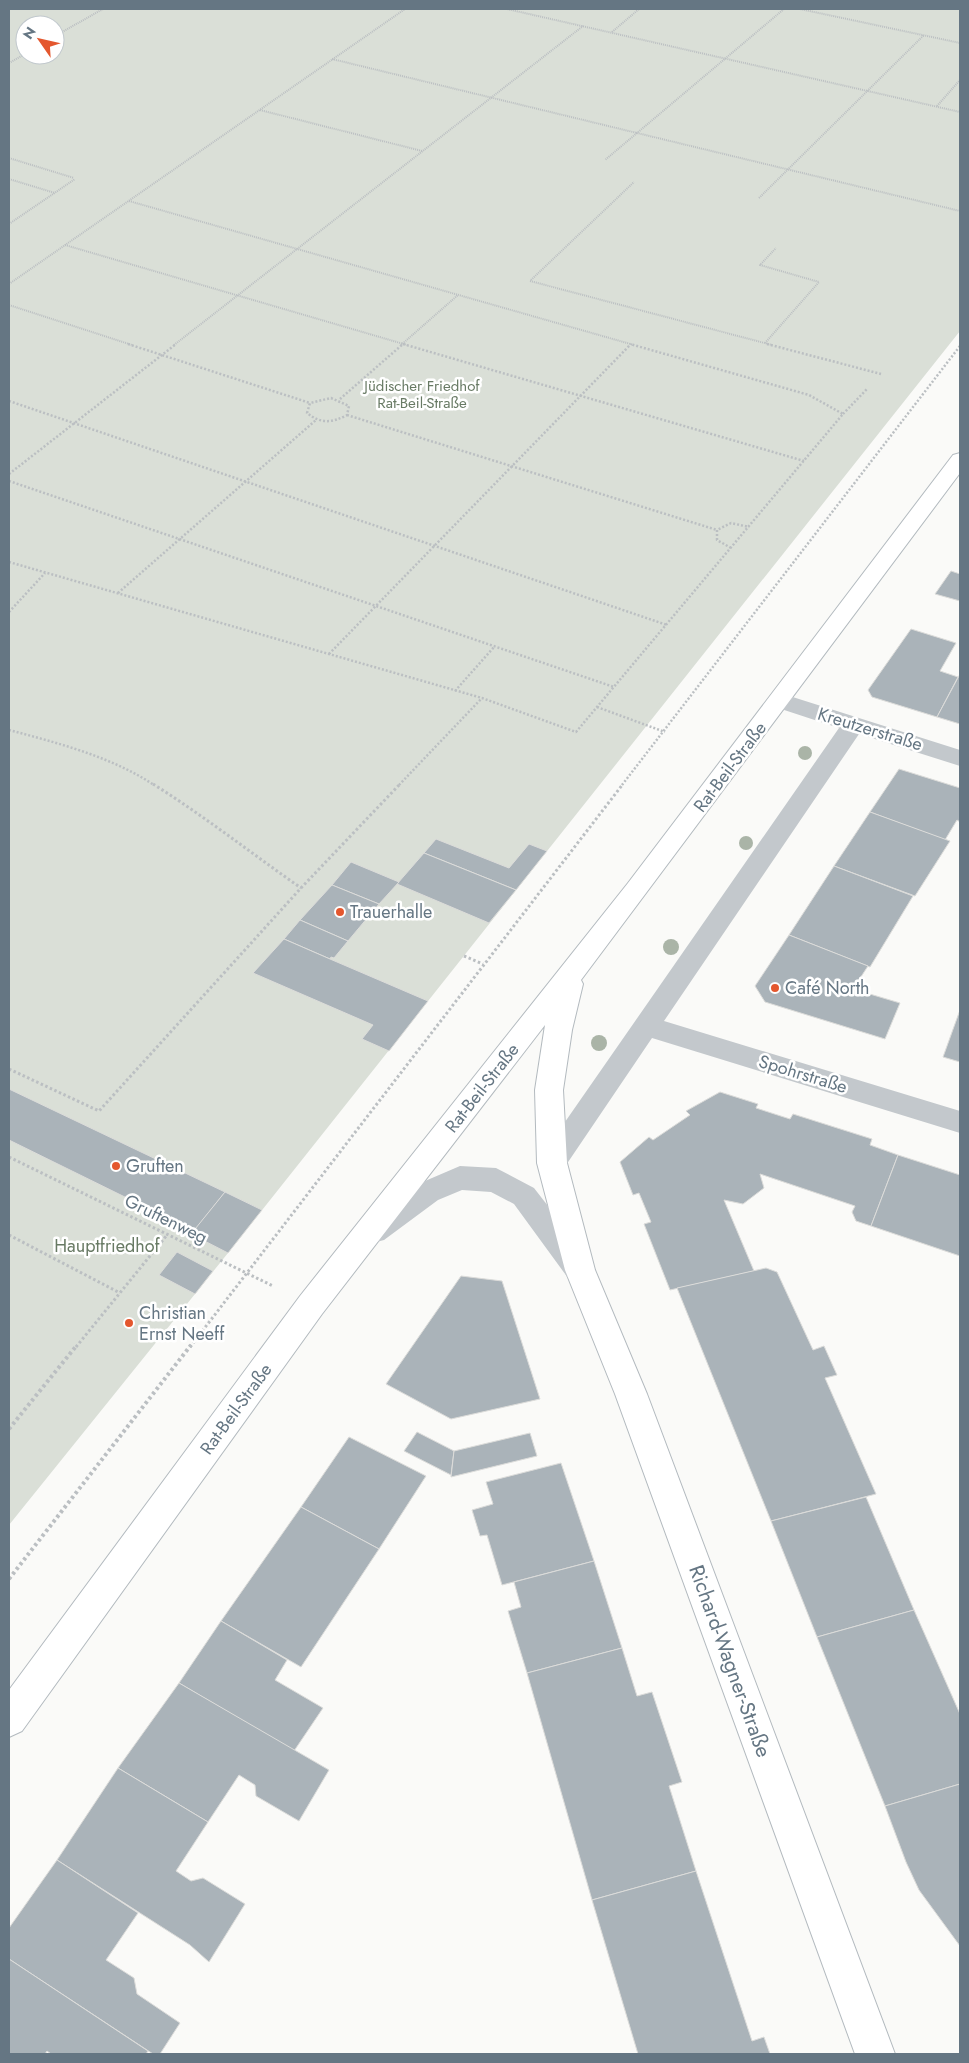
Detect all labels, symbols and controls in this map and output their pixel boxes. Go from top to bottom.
north arrow [15,15,65,65]
text: N [18,23,41,43]
park label: Jüdischer Friedhof Rat-Beil-Straße [362,375,480,414]
street label: Kreutzerstraße [814,701,926,757]
street label: Rat-Beil-Straße [687,716,773,818]
place label: Trauerhalle [350,899,432,925]
marker: Trauerhalle [334,906,346,918]
place label: Café North [785,975,870,1001]
marker: Café North [769,982,781,994]
street label: Rat-Beil-Straße [439,1038,525,1138]
street label: Spohrstraße [755,1048,851,1100]
place label: Gruften [126,1153,184,1179]
marker: Gruften [110,1160,122,1172]
street label: Gruftenweg [120,1188,212,1250]
park label: Hauptfriedhof [54,1233,161,1259]
place label: Christian Ernst Neeff [139,1300,225,1347]
marker: Christian Ernst Neeff [123,1317,135,1329]
street label: Rat-Beil-Straße [194,1358,278,1460]
street label: Richard-Wagner-Straße [681,1561,779,1762]

